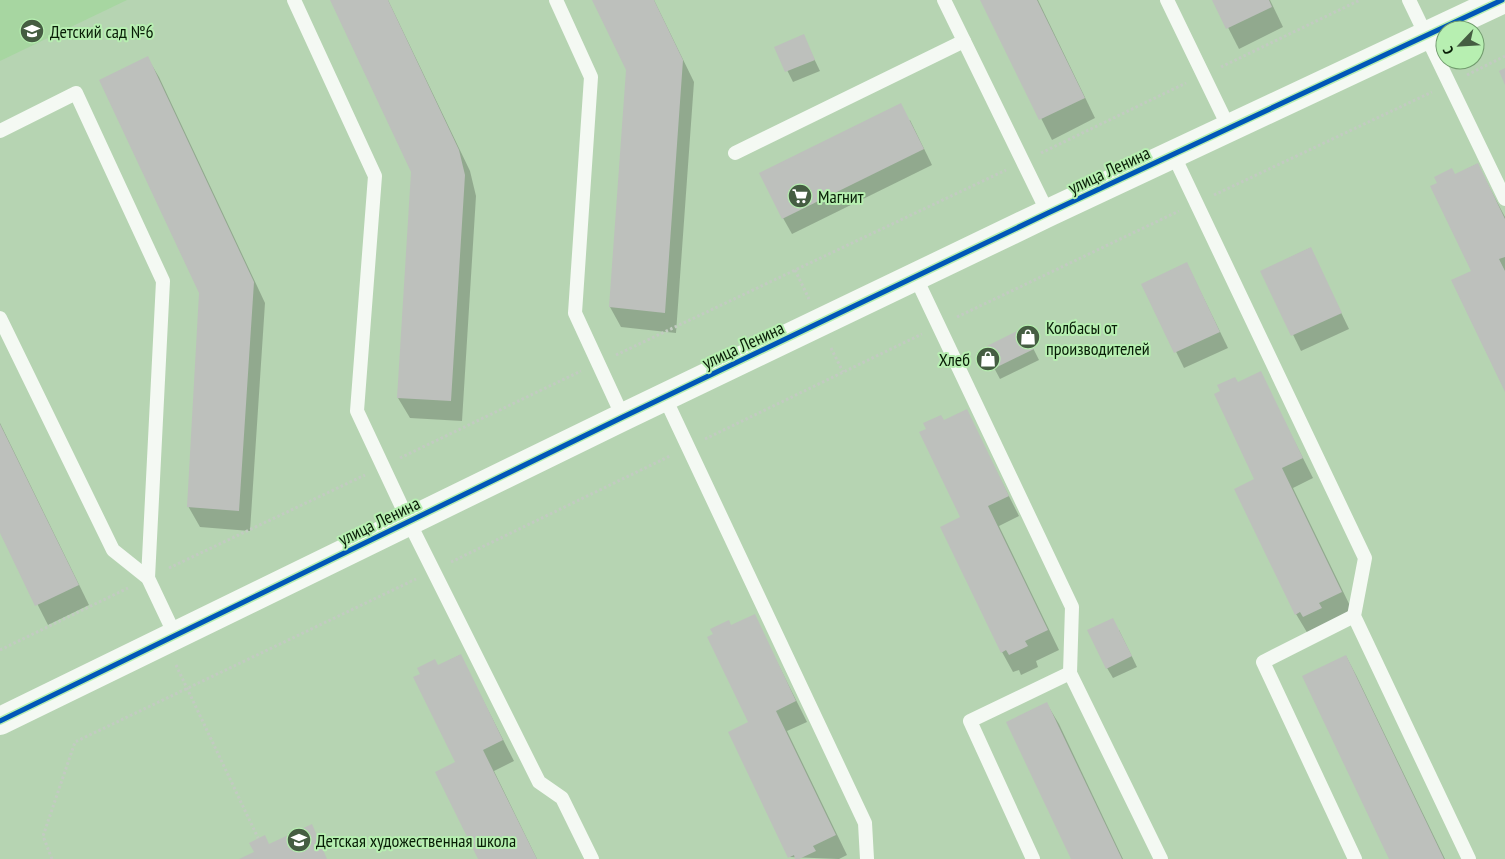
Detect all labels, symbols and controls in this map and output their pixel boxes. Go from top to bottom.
school or university icon: Детский сад №6 [19,18,45,44]
place label: Детский сад №6 [50,20,154,43]
north arrow [1435,20,1485,70]
text: С [1438,43,1458,57]
street label: улица Ленина [1064,141,1154,199]
supermarket icon: Магнит [787,183,813,209]
place label: Магнит [818,185,864,208]
street label: улица Ленина [698,316,788,374]
place label: Колбасы от производителей [1046,316,1150,360]
shop icon: Колбасы от производителей [1015,324,1041,350]
shop icon: Хлеб [975,346,1001,372]
place label: Хлеб [939,348,970,371]
street label: улица Ленина [334,491,424,551]
school or university icon: Детская художественная школа [286,827,312,853]
place label: Детская художественная школа [316,829,516,852]

